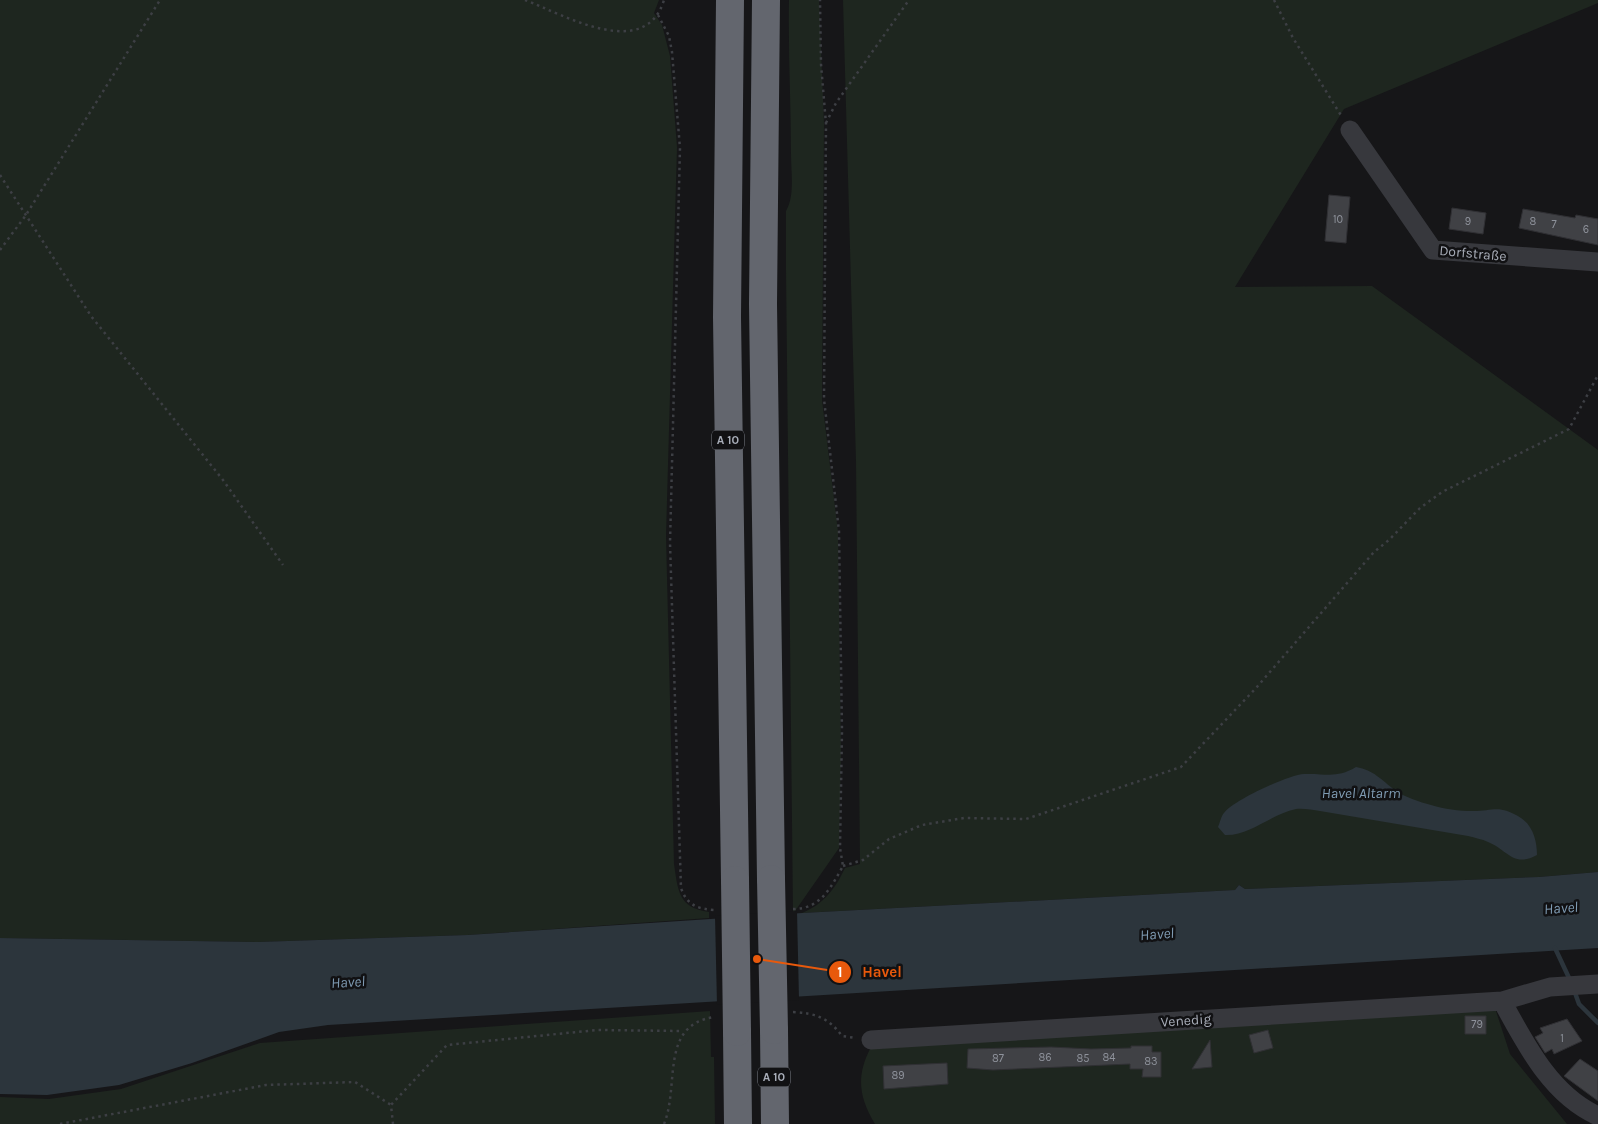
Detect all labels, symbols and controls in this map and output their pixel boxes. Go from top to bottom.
house number: 10 [1333,213,1343,226]
house number: 9 [1465,215,1471,228]
house number: 8 [1530,215,1537,228]
house number: 7 [1551,218,1557,231]
house number: 6 [1583,223,1589,236]
street label: Dorfstraße [1439,242,1507,265]
road number: A 10 [712,430,744,450]
water label: Havel Altarm [1321,784,1401,802]
water label: Havel [1543,898,1579,918]
water label: Havel [1139,924,1175,944]
callout: Havel [827,957,912,987]
text: 1 [837,963,843,981]
text: Havel [862,963,902,981]
water label: Havel [330,972,366,992]
street label: Venedig [1160,1010,1212,1031]
house number: 79 [1471,1018,1483,1031]
house number: 1 [1560,1032,1564,1045]
house number: 86 [1038,1051,1052,1064]
house number: 84 [1103,1051,1115,1064]
house number: 87 [992,1052,1004,1065]
house number: 85 [1077,1052,1089,1065]
house number: 83 [1144,1055,1158,1068]
road number: A 10 [758,1068,790,1086]
house number: 89 [891,1069,905,1082]

